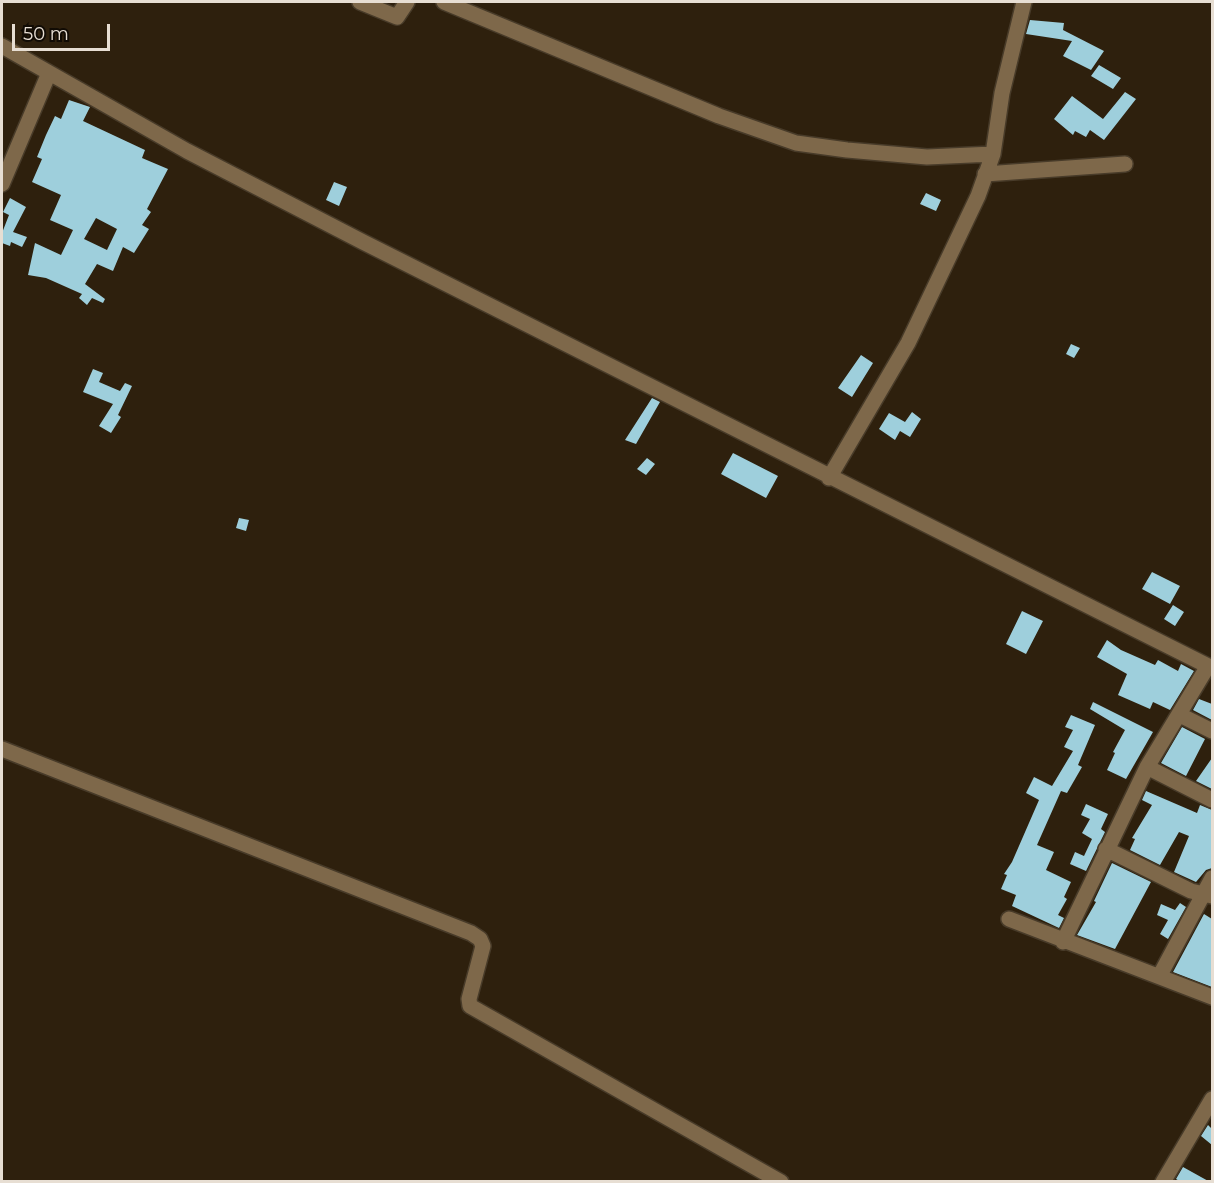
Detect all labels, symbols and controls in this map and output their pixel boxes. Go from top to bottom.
scale bar [15,12,112,50]
text: 50 m [23,23,69,45]

